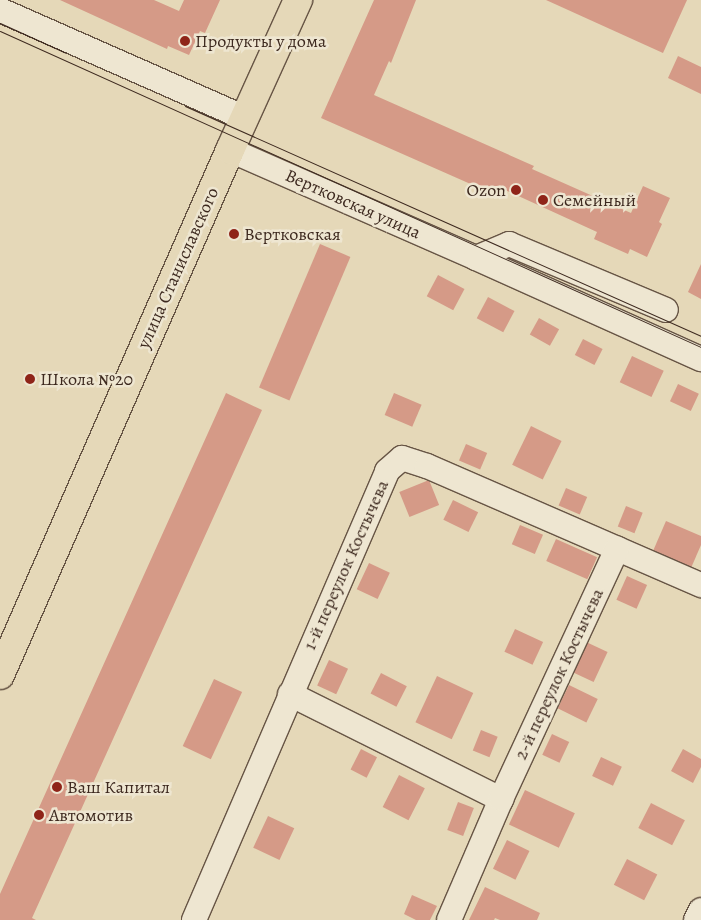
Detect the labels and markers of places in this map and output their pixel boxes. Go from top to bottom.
place label: Продукты у дома [195,30,326,52]
marker: Продукты у дома [179,35,191,47]
place label: Ozon [466,179,506,201]
marker: Ozon [510,184,522,196]
place label: Семейный [553,189,636,211]
marker: Семейный [537,194,549,206]
place label: Вертковская [244,223,341,245]
marker: Вертковская [228,228,240,240]
place label: Школа №20 [40,368,133,390]
marker: Школа №20 [24,373,36,385]
place label: Ваш Капитал [67,776,170,798]
marker: Ваш Капитал [51,781,63,793]
place label: Автомотив [49,804,133,826]
marker: Автомотив [33,809,45,821]

